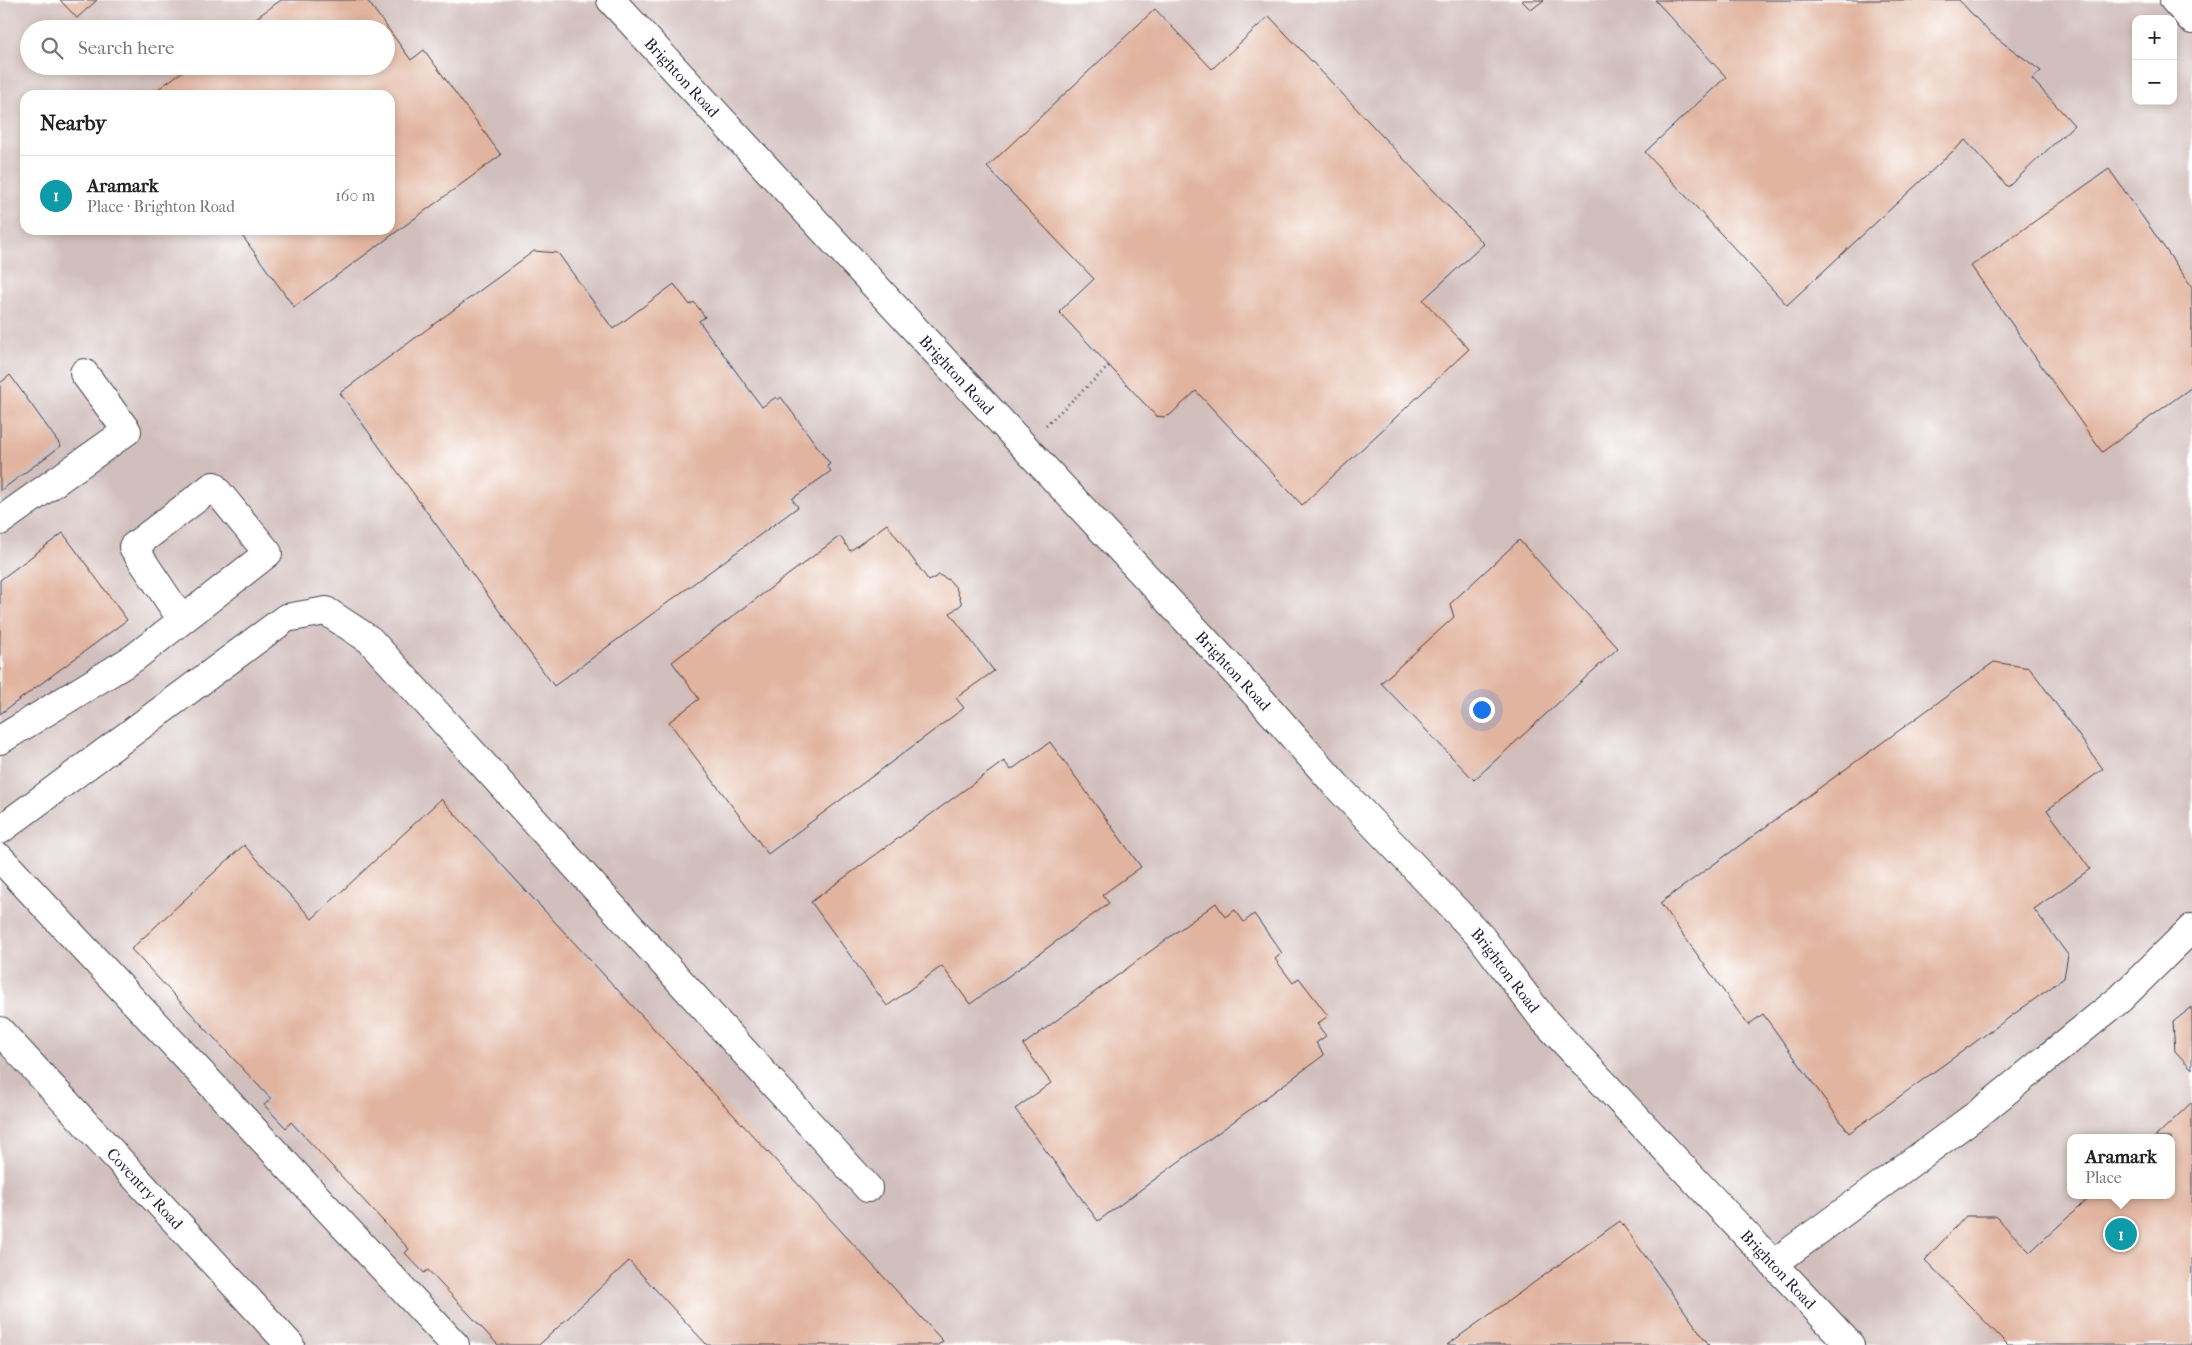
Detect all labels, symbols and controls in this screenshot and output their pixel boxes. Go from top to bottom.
map controls [2132,15,2177,105]
button: + [2132,15,2177,60]
search box [20,20,395,75]
street label: Brighton Road [641,33,724,121]
icon: search [38,34,66,62]
text: Search here [78,37,174,59]
button: − [2132,60,2177,105]
text: Nearby [40,111,106,135]
text: Aramark [87,175,158,197]
text: 1 [53,186,59,205]
text: 160 m [335,186,375,205]
text: Place · Brighton Road [87,197,235,216]
street label: Brighton Road [916,331,999,418]
street label: Brighton Road [1192,627,1275,714]
your location [1469,697,1495,723]
street label: Brighton Road [1468,924,1544,1016]
popup [2067,1134,2175,1199]
street label: Coventry Road [103,1144,187,1233]
text: Aramark [2085,1146,2157,1168]
text: Place [2085,1168,2122,1187]
pin: 1 [2105,1215,2137,1253]
street label: Brighton Road [1737,1226,1820,1313]

